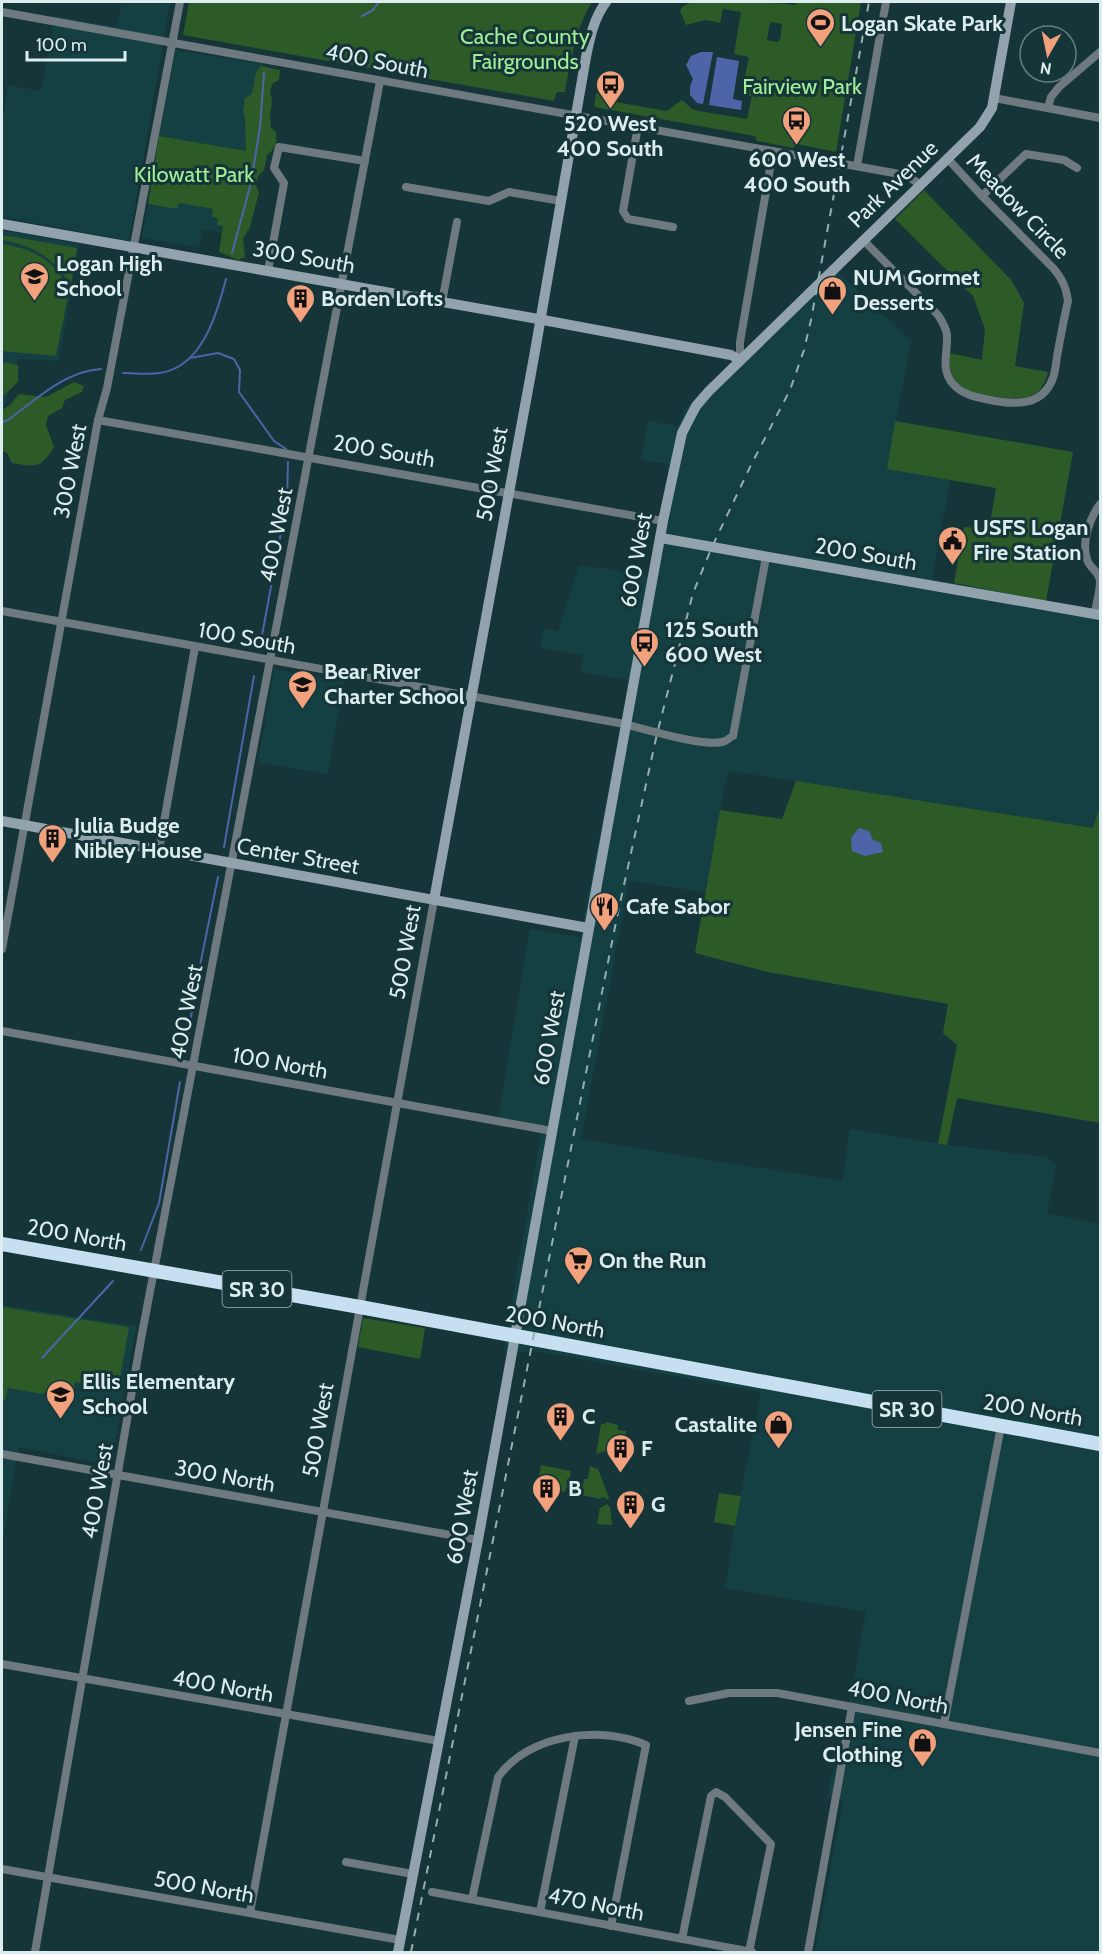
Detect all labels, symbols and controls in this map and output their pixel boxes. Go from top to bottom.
sports icon: Logan Skate Park [804,7,836,49]
place label: Logan Skate Park [841,10,1003,37]
park label: Cache County Fairgrounds [460,23,590,75]
scale bar [27,24,124,62]
north arrow [1018,24,1078,84]
text: 100 m [36,34,87,56]
street label: 400 South [323,38,431,84]
text: N [1039,58,1053,79]
bus stop icon: 520 West 400 South [594,68,626,110]
park label: Fairview Park [742,73,862,100]
bus stop icon: 600 West 400 South [781,104,813,146]
place label: 520 West 400 South [557,110,663,162]
street label: Park Avenue [842,135,944,233]
place label: 600 West 400 South [744,146,850,198]
street label: Meadow Circle [961,148,1075,264]
park label: Kilowatt Park [134,161,254,188]
street label: 300 South [251,235,357,279]
place label: Logan High School [56,250,163,302]
school or university icon: Logan High School [19,260,51,302]
place label: NUM Gormet Desserts [853,264,980,316]
shop icon: NUM Gormet Desserts [816,274,848,316]
building icon: Borden Lofts [284,282,316,324]
place label: Borden Lofts [321,285,443,312]
street label: 300 West [48,421,92,520]
street label: 500 West [470,424,514,523]
street label: 200 South [331,429,437,473]
street label: 400 West [254,485,299,585]
street label: 600 West [614,510,658,610]
place label: USFS Logan Fire Station [973,514,1088,566]
public building icon: USFS Logan Fire Station [936,524,968,566]
street label: 200 South [813,532,919,576]
street label: 100 South [196,616,298,660]
place label: 125 South 600 West [665,616,762,668]
bus stop icon: 125 South 600 West [628,626,660,668]
place label: Bear River Charter School [324,658,465,710]
school or university icon: Bear River Charter School [287,668,319,710]
place label: Julia Budge Nibley House [73,812,202,864]
building icon: Julia Budge Nibley House [37,822,69,864]
street label: Center Street [235,832,362,880]
restaurant icon: Cafe Sabor [589,890,621,932]
place label: Cafe Sabor [626,893,731,920]
street label: 500 West [383,902,427,1001]
street label: 400 West [164,962,209,1062]
street label: 600 West [527,988,571,1088]
street label: 100 North [230,1041,330,1085]
street label: 200 North [25,1213,129,1257]
supermarket icon: On the Run [562,1244,594,1286]
place label: On the Run [599,1247,706,1274]
road number: SR 30 [222,1271,292,1307]
street label: 200 North [503,1300,607,1344]
place label: Ellis Elementary School [82,1368,235,1420]
school or university icon: Ellis Elementary School [45,1378,77,1420]
street label: 500 West [296,1380,340,1479]
street label: 200 North [981,1388,1085,1432]
road number: SR 30 [872,1391,942,1427]
building icon: C [545,1400,577,1442]
place label: C [582,1403,595,1430]
shop icon: Castalite [762,1408,794,1450]
place label: Castalite [675,1411,757,1438]
building icon: F [604,1432,636,1474]
place label: F [641,1435,653,1462]
street label: 400 West [75,1441,119,1541]
street label: 300 North [173,1454,277,1498]
street label: 600 West [440,1467,484,1567]
building icon: B [531,1472,563,1514]
place label: B [568,1475,582,1502]
building icon: G [614,1488,646,1530]
place label: G [651,1491,666,1518]
street label: 400 North [170,1664,276,1708]
street label: 400 North [845,1674,951,1720]
place label: Jensen Fine Clothing [794,1716,902,1768]
shop icon: Jensen Fine Clothing [907,1726,939,1768]
street label: 500 North [152,1865,256,1909]
street label: 470 North [546,1881,646,1927]

